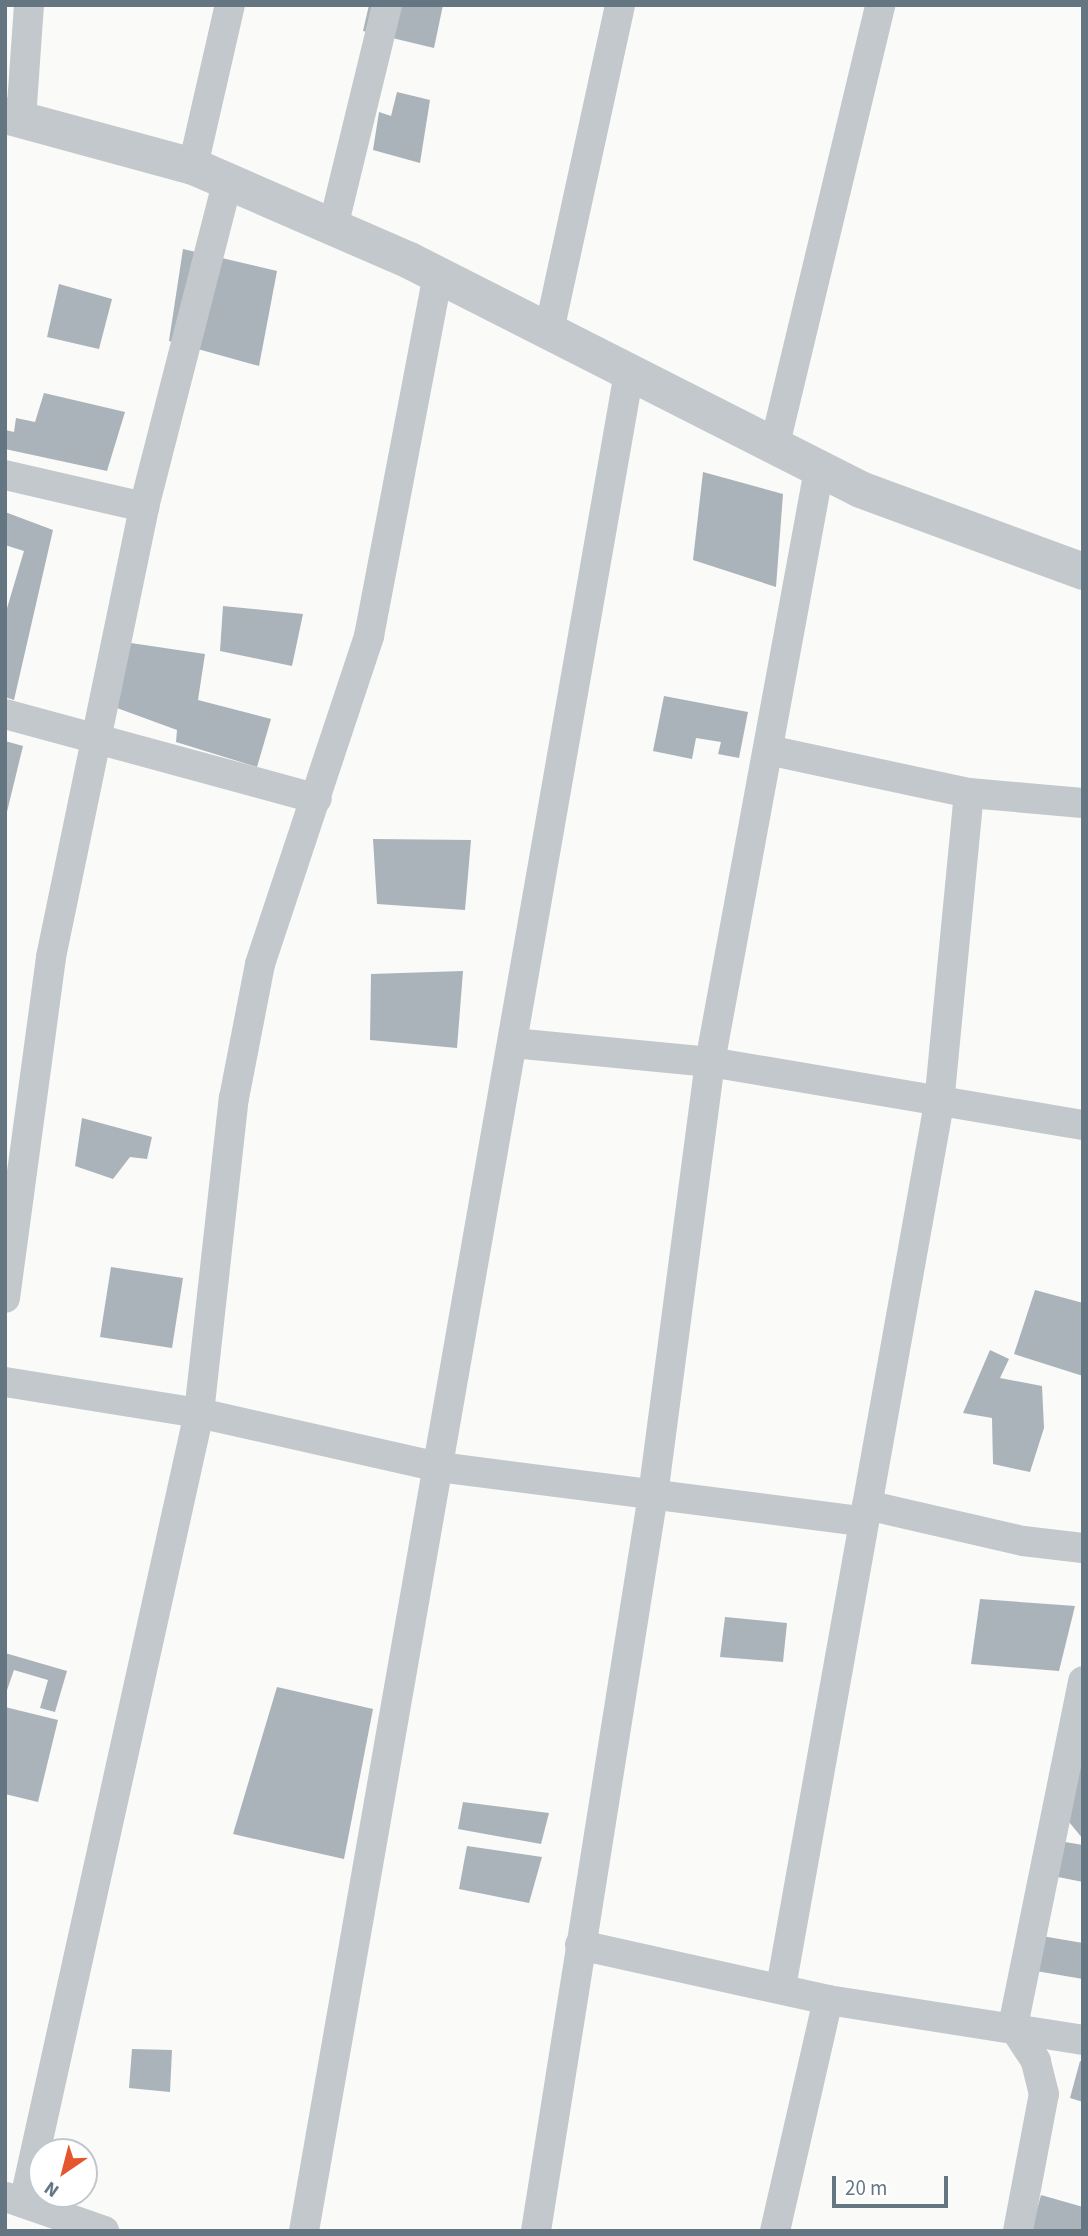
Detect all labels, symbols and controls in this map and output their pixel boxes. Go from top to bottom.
north arrow [28,2138,98,2208]
scale bar [836,2162,951,2206]
text: 20 m [845,2173,887,2203]
text: N [39,2174,65,2204]

